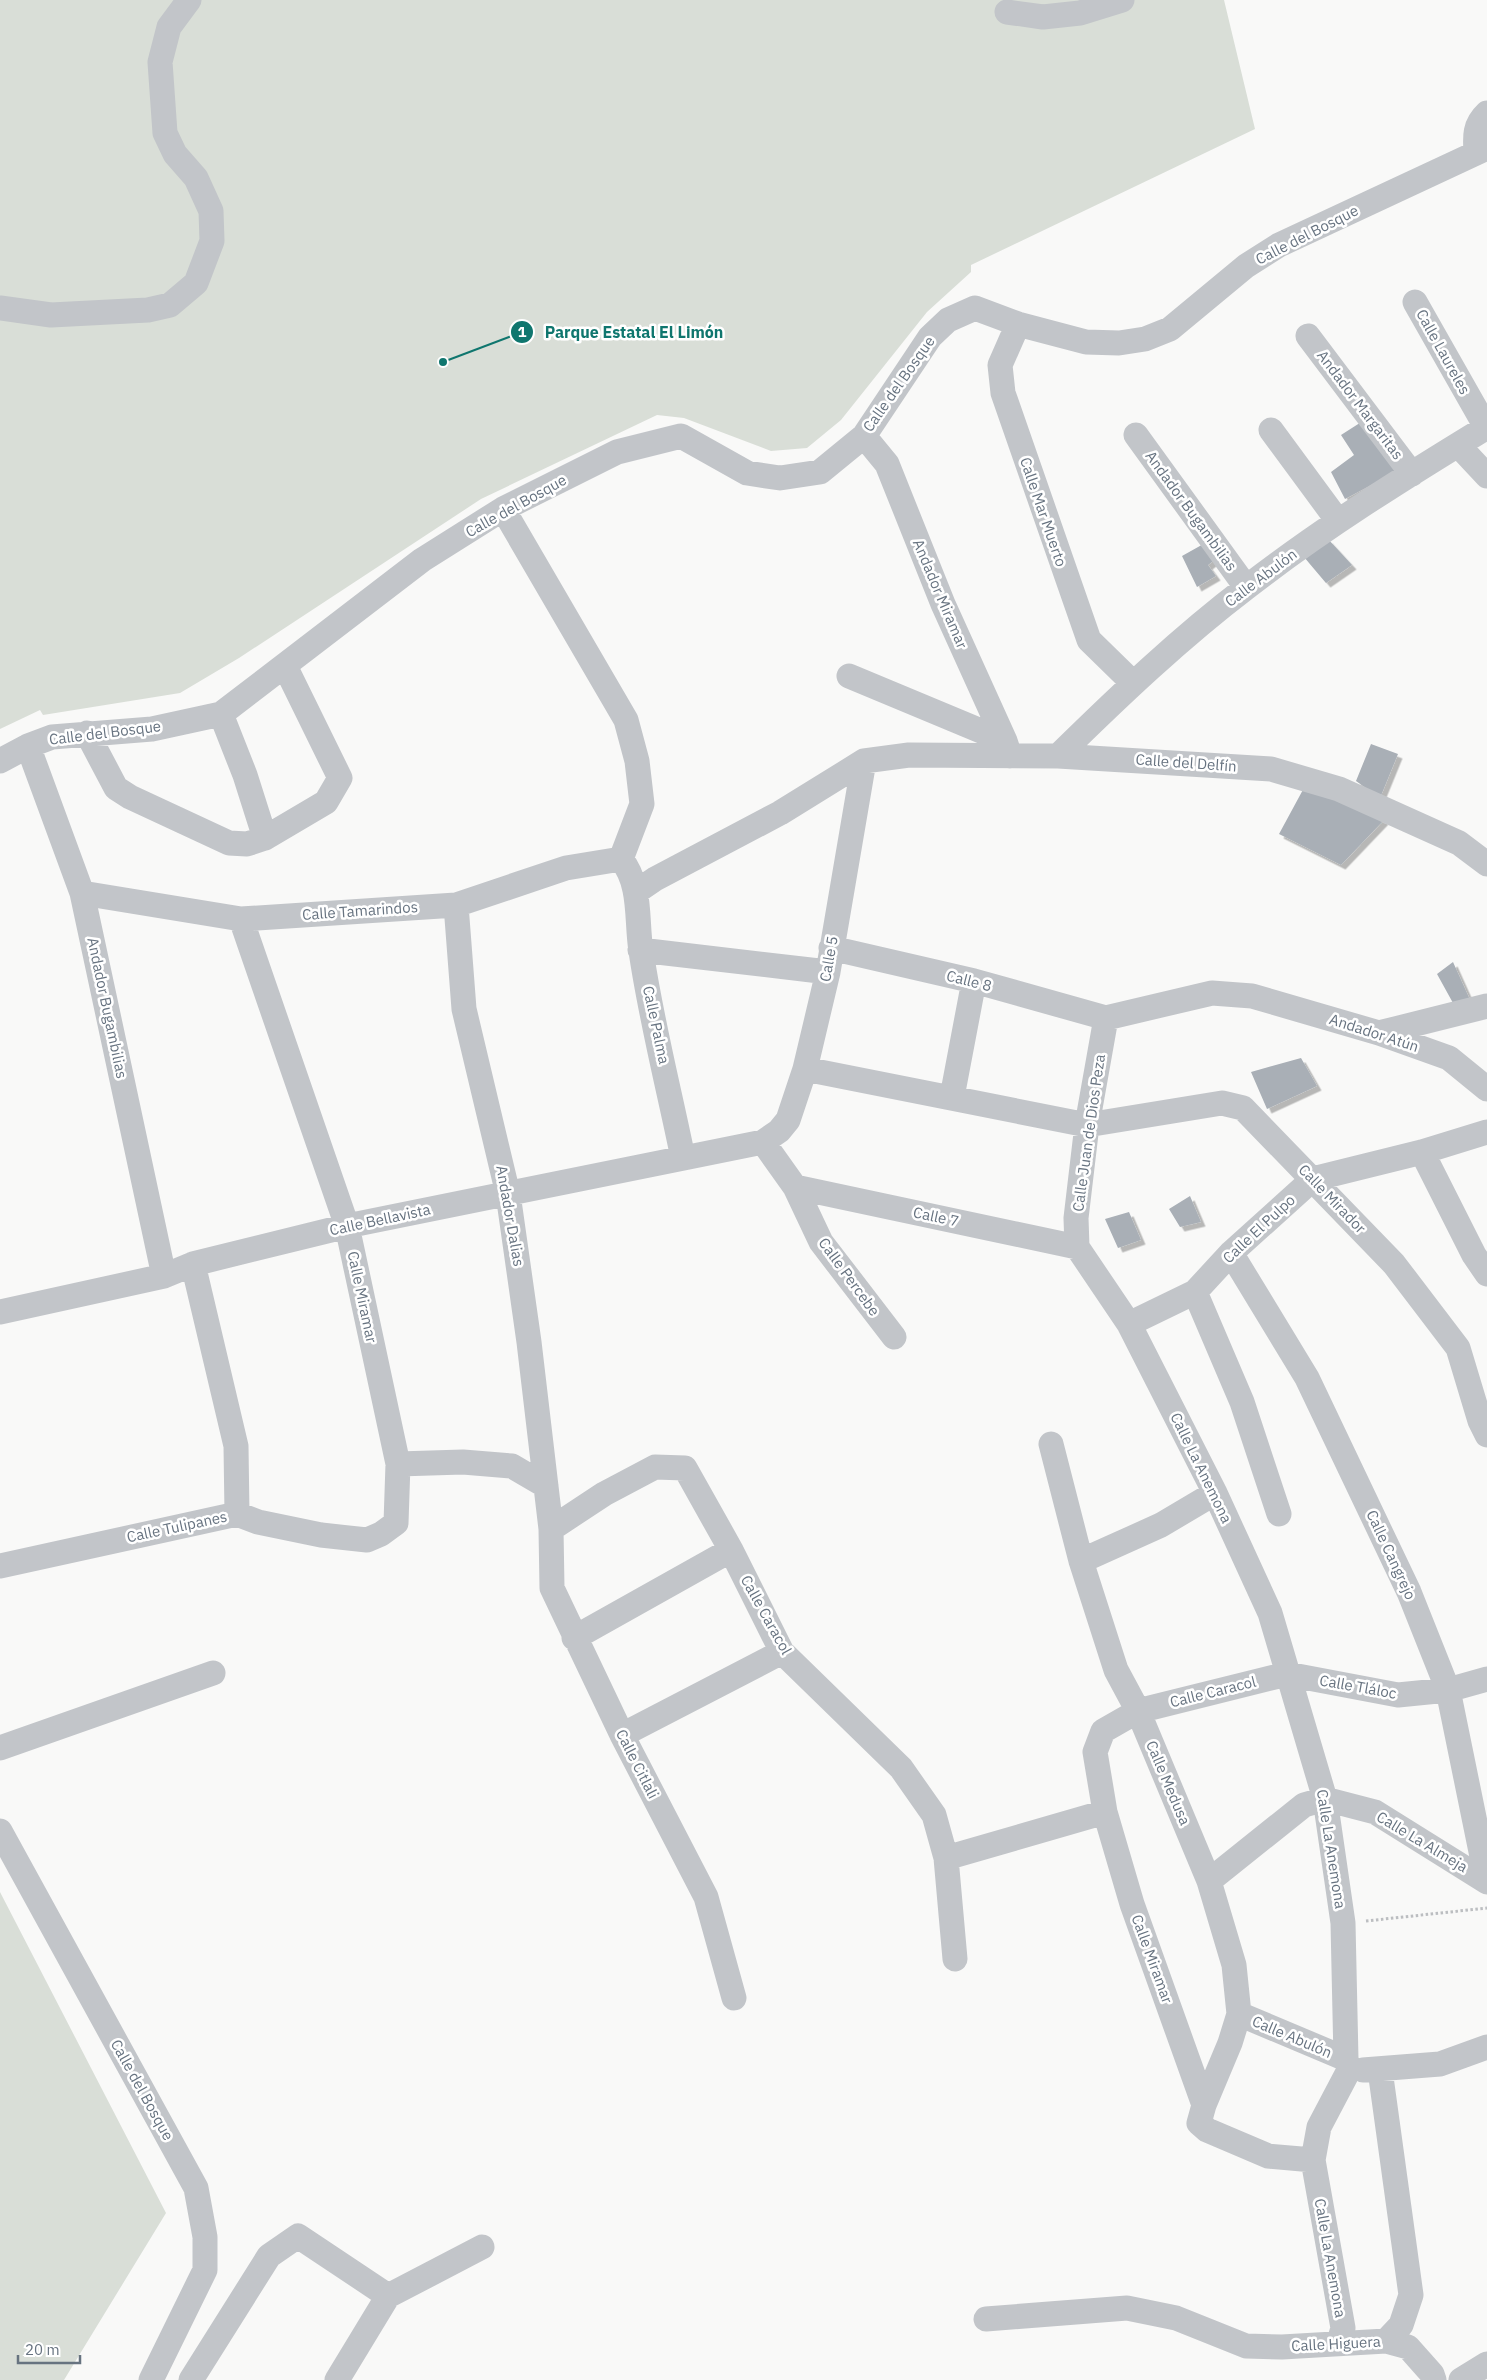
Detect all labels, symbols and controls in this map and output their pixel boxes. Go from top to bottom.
street label: Calle del Bosque [1252,201,1361,269]
street label: Calle Laureles [1412,306,1475,398]
callout: Parque Estatal El Limón [510,317,734,348]
text: 1 [517,322,527,341]
text: Parque Estatal El Limón [545,322,723,342]
street label: Calle del Bosque [858,332,939,435]
street label: Andador Margaritas [1313,346,1408,463]
street label: Andador Bugambilias [1141,447,1241,574]
street label: Calle Mar Muerto [1016,455,1071,569]
street label: Calle del Bosque [462,470,570,541]
street label: Andador Miramar [909,536,972,652]
street label: Calle Abulón [1221,544,1300,611]
street label: Calle del Bosque [48,716,162,749]
street label: Calle del Delfín [1135,749,1237,776]
street label: Calle Tamarindos [301,897,418,924]
street label: Calle 5 [815,935,842,983]
street label: Andador Bugambilias [83,936,132,1080]
street label: Calle 8 [944,966,994,995]
street label: Calle Palma [639,984,674,1066]
street label: Andador Atún [1327,1009,1421,1056]
street label: Calle Juan de Dios Peza [1068,1053,1109,1213]
street label: Calle Mirador [1295,1160,1371,1238]
street label: Andador Dalias [492,1164,529,1268]
street label: Calle El Pulpo [1218,1190,1299,1267]
street label: Calle Bellavista [328,1200,432,1239]
street label: Calle 7 [912,1202,961,1231]
street label: Calle Percebe [815,1234,884,1320]
street label: Calle Miramar [344,1249,382,1345]
street label: Calle La Anemona [1166,1409,1236,1526]
street label: Calle Tulipanes [125,1507,229,1546]
street label: Calle Cangrejo [1362,1507,1421,1603]
street label: Calle Caracol [737,1572,796,1658]
street label: Calle Tláloc [1318,1670,1399,1703]
street label: Calle Caracol [1168,1672,1258,1711]
street label: Calle Citlali [612,1726,663,1802]
street label: Calle Medusa [1142,1738,1195,1828]
street label: Calle La Anemona [1313,1788,1350,1910]
street label: Calle La Almeja [1373,1807,1471,1876]
street label: Calle Miramar [1128,1912,1177,2006]
street label: Calle Abulón [1249,2011,1335,2062]
street label: Calle del Bosque [107,2036,178,2144]
street label: Calle La Anemona [1311,2197,1350,2319]
scale bar [18,2332,80,2364]
street label: Calle Higuera [1291,2332,1381,2355]
text: 20 m [25,2340,60,2359]

